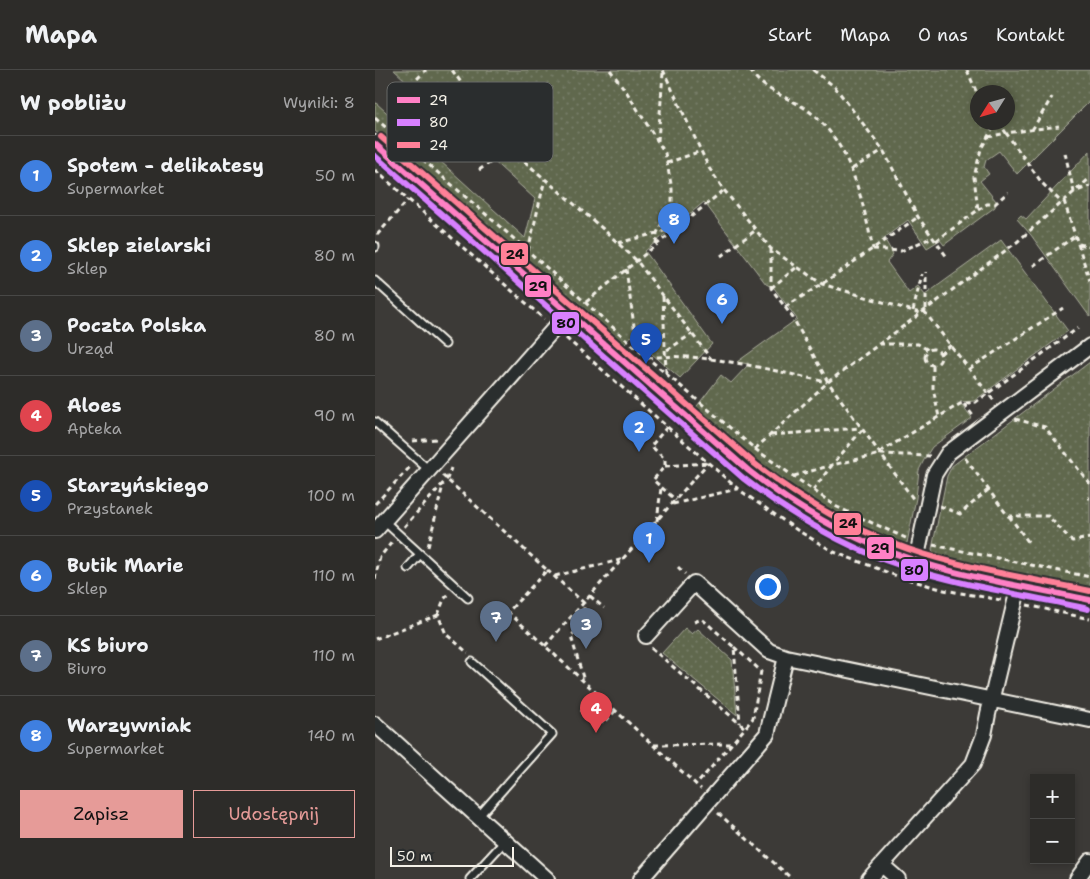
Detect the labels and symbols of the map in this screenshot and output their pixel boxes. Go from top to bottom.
legend [387,82,553,162]
north arrow [970,85,1015,130]
text: 29 [429,91,448,109]
text: 80 [429,113,448,131]
text: 24 [429,136,448,154]
pin: 8 [658,203,690,244]
line badge: 24 [500,242,529,266]
text: 24 [505,245,525,263]
line badge: 29 [524,274,552,298]
text: 29 [528,277,548,295]
pin: 6 [706,283,738,324]
line badge: 80 [551,311,580,335]
text: 80 [556,314,576,332]
pin: 5 [630,323,662,364]
pin: 2 [623,411,655,452]
line badge: 24 [833,512,862,536]
text: 24 [838,514,858,532]
pin: 1 [633,522,665,563]
line badge: 29 [866,536,895,560]
text: 29 [870,539,890,557]
line badge: 80 [900,558,929,582]
text: 80 [904,561,924,579]
your location [755,574,781,600]
pin: 7 [480,601,512,642]
pin: 3 [570,608,602,649]
pin: 4 [580,692,612,733]
scale bar [390,844,514,867]

